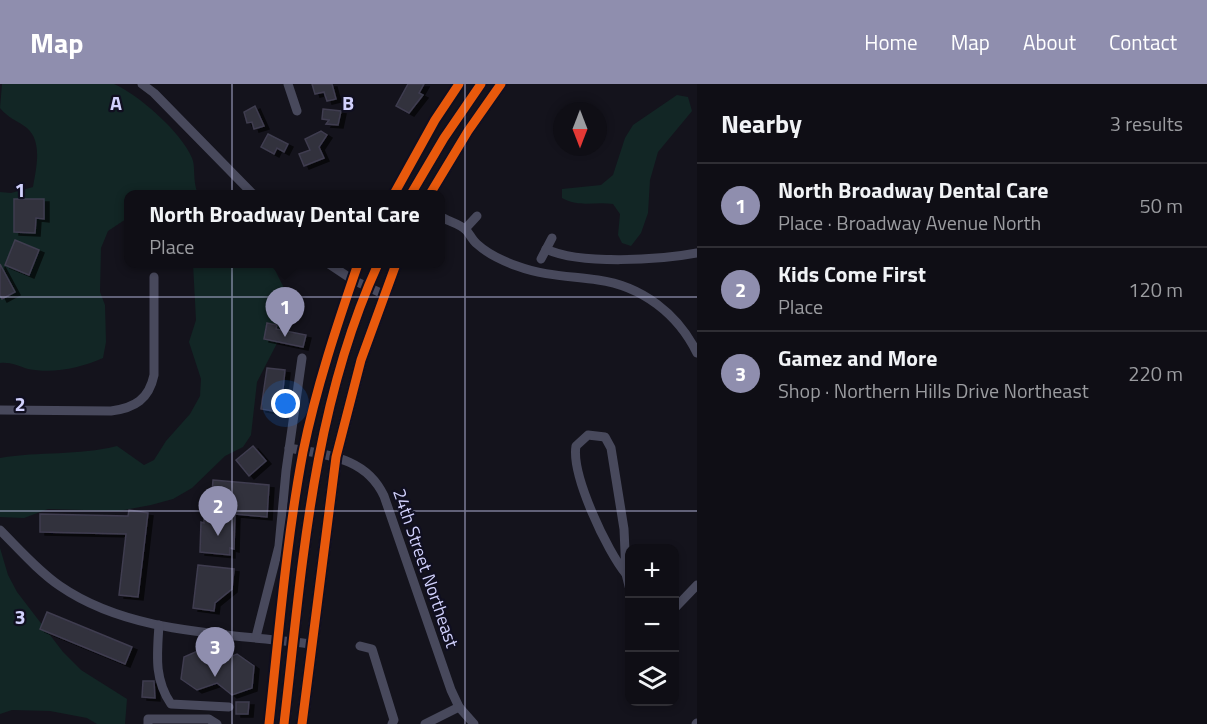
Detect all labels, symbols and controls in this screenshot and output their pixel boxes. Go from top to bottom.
text: Map [30,21,84,64]
text: Home [864,26,918,58]
text: Map [951,26,990,58]
text: About [1023,26,1076,58]
text: Contact [1109,26,1177,58]
text: A [110,87,122,118]
text: B [342,87,354,118]
north arrow [553,102,607,156]
text: Nearby [721,104,802,143]
text: 3 results [1110,108,1183,139]
text: North Broadway Dental Care [778,173,1049,207]
text: 1 [14,174,26,205]
popup [124,190,445,268]
text: 1 [735,190,746,221]
text: 50 m [1139,190,1183,221]
text: North Broadway Dental Care [149,197,420,231]
text: Place · Broadway Avenue North [778,207,1041,238]
text: Place [149,231,194,262]
text: Kids Come First [778,257,926,291]
text: 2 [735,274,746,305]
text: 120 m [1128,274,1183,305]
pin: 1 [266,288,304,337]
text: Place [778,291,823,322]
text: Gamez and More [778,341,937,375]
text: 3 [735,358,746,389]
text: 220 m [1128,358,1183,389]
text: Shop · Northern Hills Drive Northeast [778,375,1089,406]
text: 2 [14,388,26,419]
your location [271,389,300,418]
street label: 24th Street Northeast [386,485,466,652]
pin: 2 [198,486,238,536]
map controls [625,544,679,706]
button: + [625,544,679,598]
button: − [625,598,679,652]
text: 3 [14,601,26,632]
pin: 3 [196,628,234,677]
button: layers [625,652,679,706]

